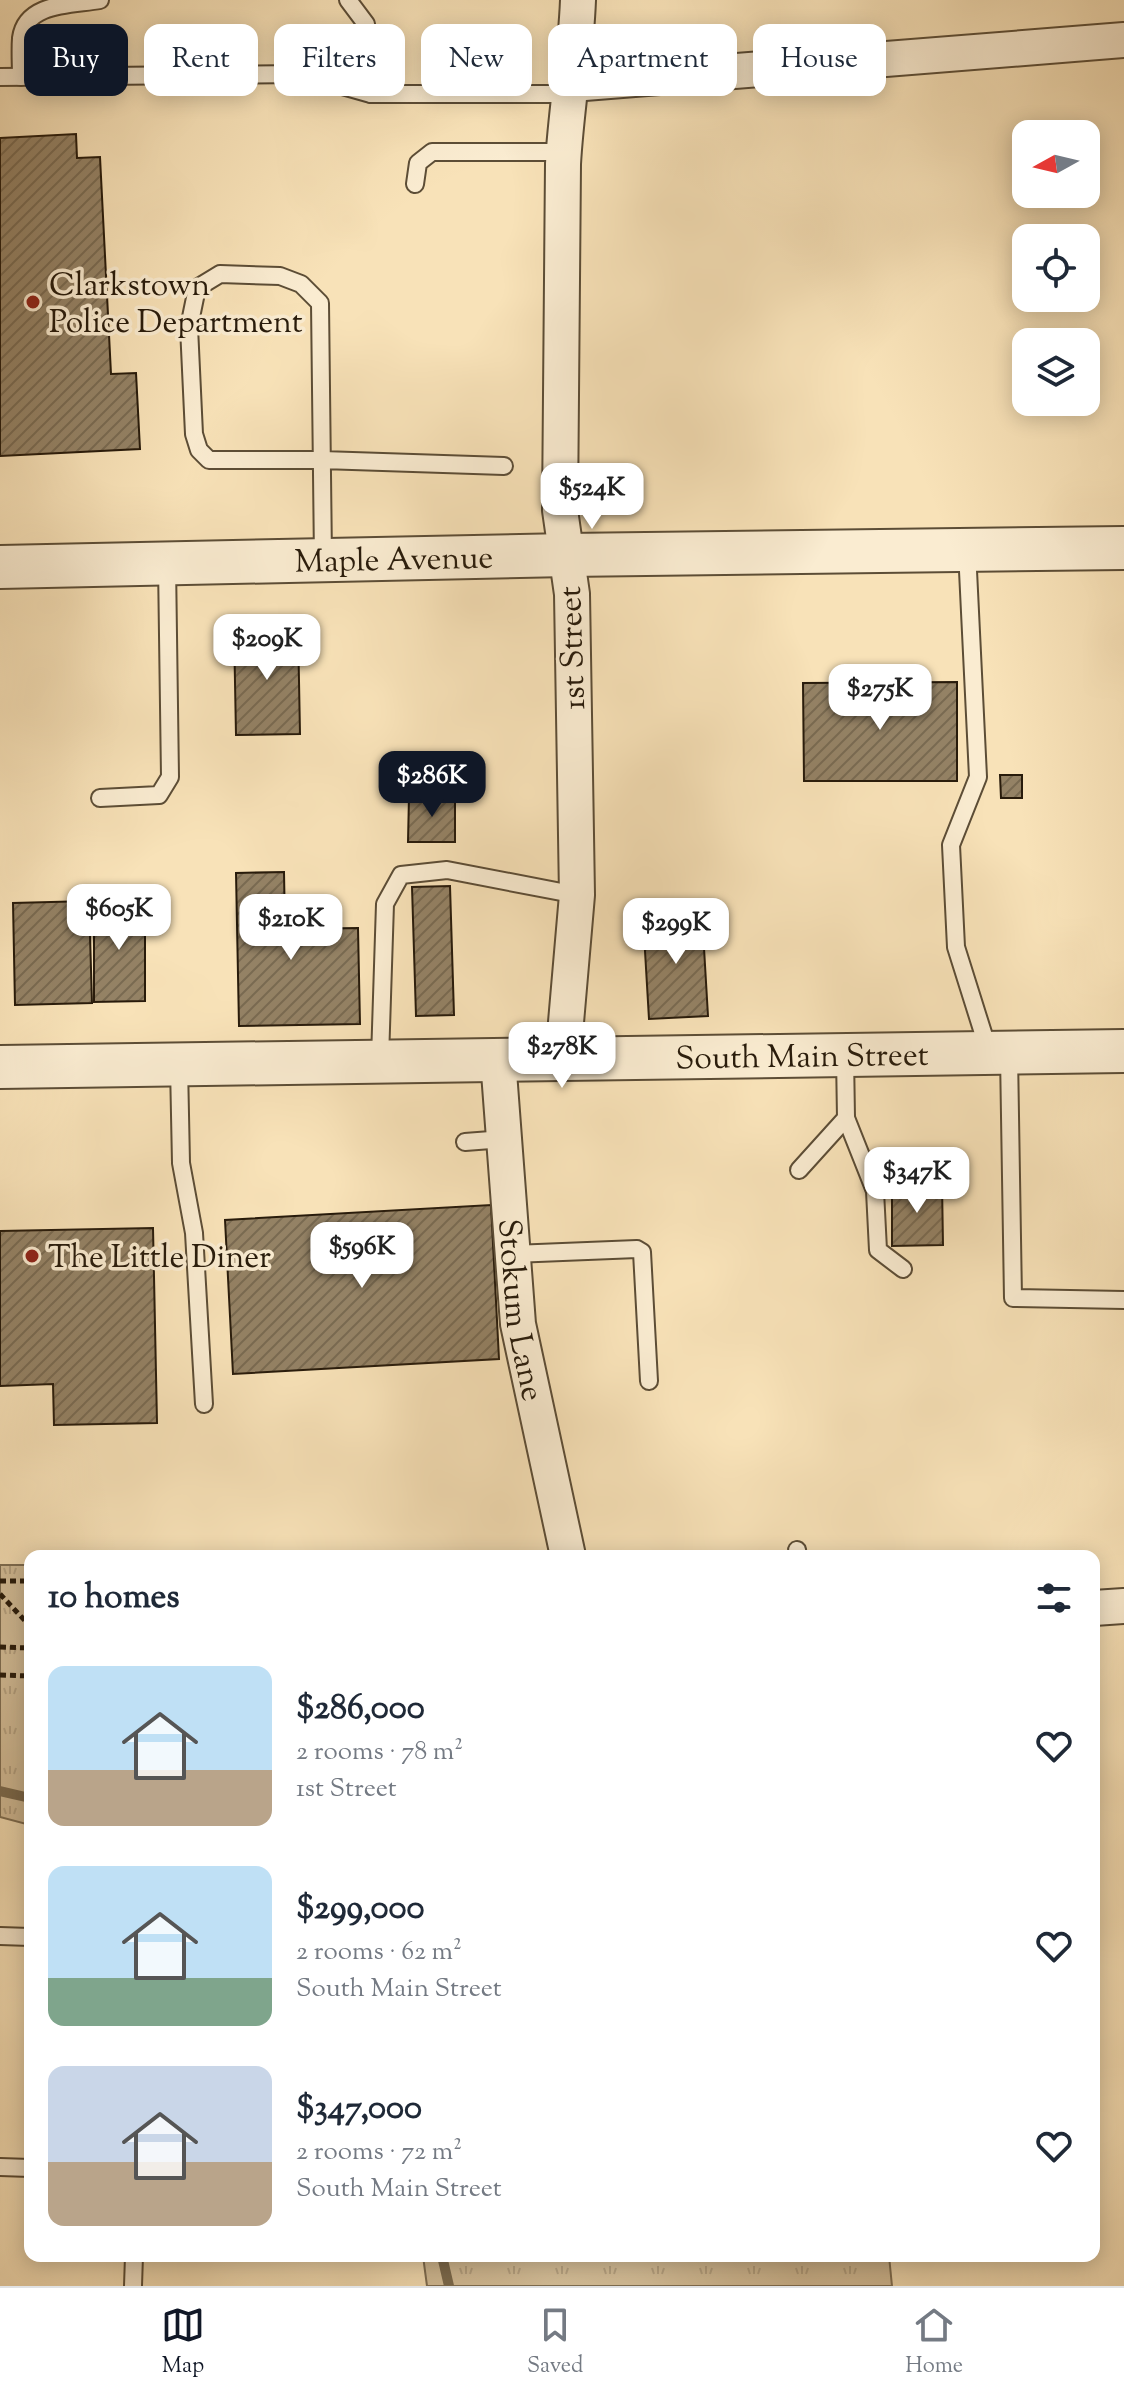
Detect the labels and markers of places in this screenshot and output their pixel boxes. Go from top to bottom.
place label: Clarkstown Police Department [49,264,303,347]
marker: Clarkstown Police Department [24,293,42,311]
pin: $524K [536,463,648,531]
pin: $209K [211,614,323,682]
pin: $275K [824,664,936,732]
pin: $286K [376,751,488,819]
pin: $605K [63,884,175,952]
pin: $210K [235,894,347,962]
pin: $299K [620,898,732,966]
pin: $278K [506,1022,618,1090]
pin: $347K [861,1147,973,1215]
pin: $596K [306,1222,418,1290]
place label: The Little Diner [48,1236,271,1282]
marker: The Little Diner [23,1247,41,1265]

